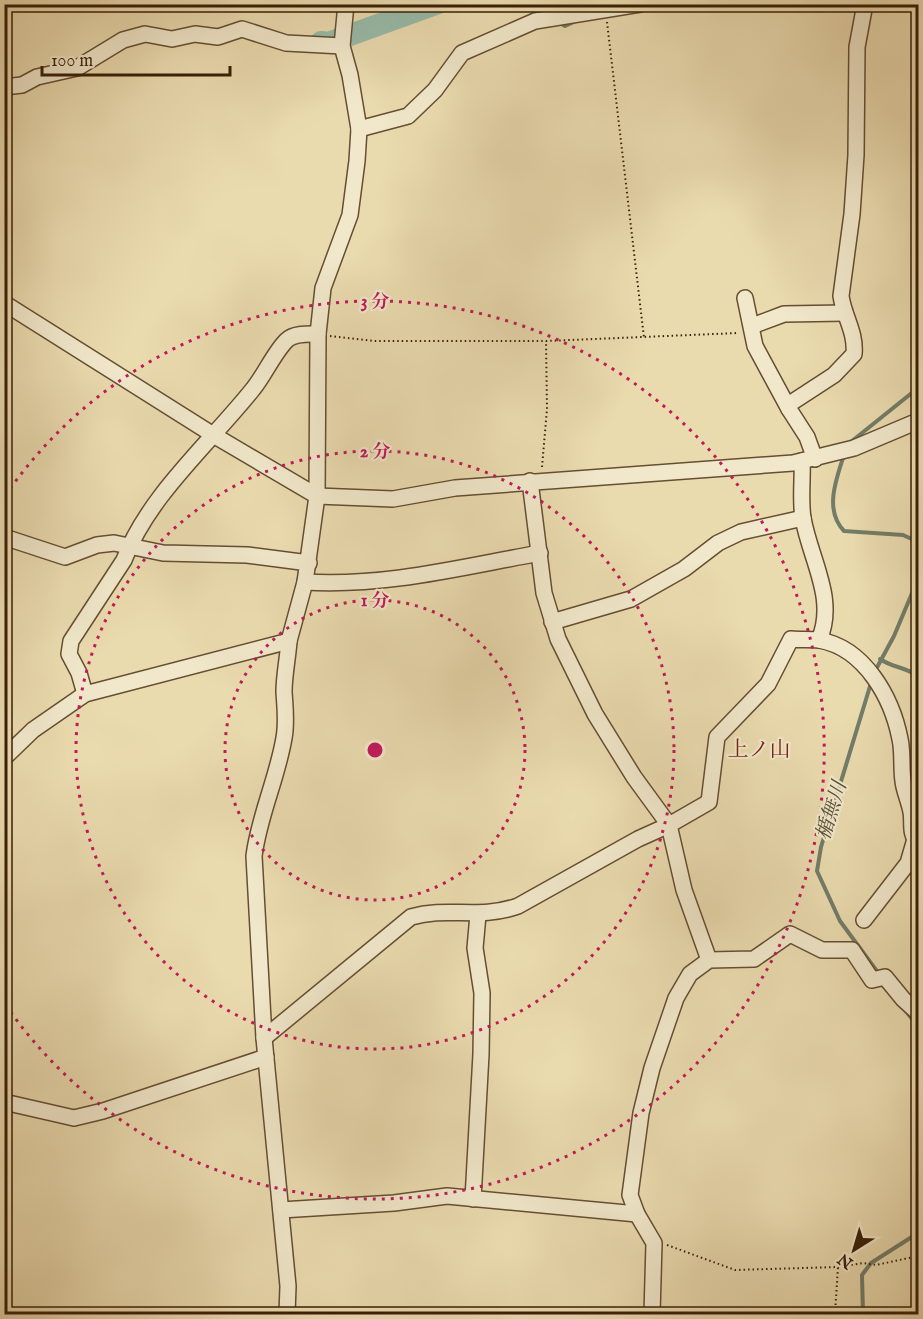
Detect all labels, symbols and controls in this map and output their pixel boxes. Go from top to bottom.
scale bar [42,39,230,77]
text: 100 m [51,50,93,73]
text: 3 分 [361,291,389,314]
text: 2 分 [360,441,390,464]
text: 1 分 [361,590,389,613]
district label: 上ノ山 [728,737,791,764]
centre of rings [365,740,385,760]
water label: 楯無川 [811,777,853,843]
north arrow [824,1220,884,1280]
text: N [835,1248,859,1273]

